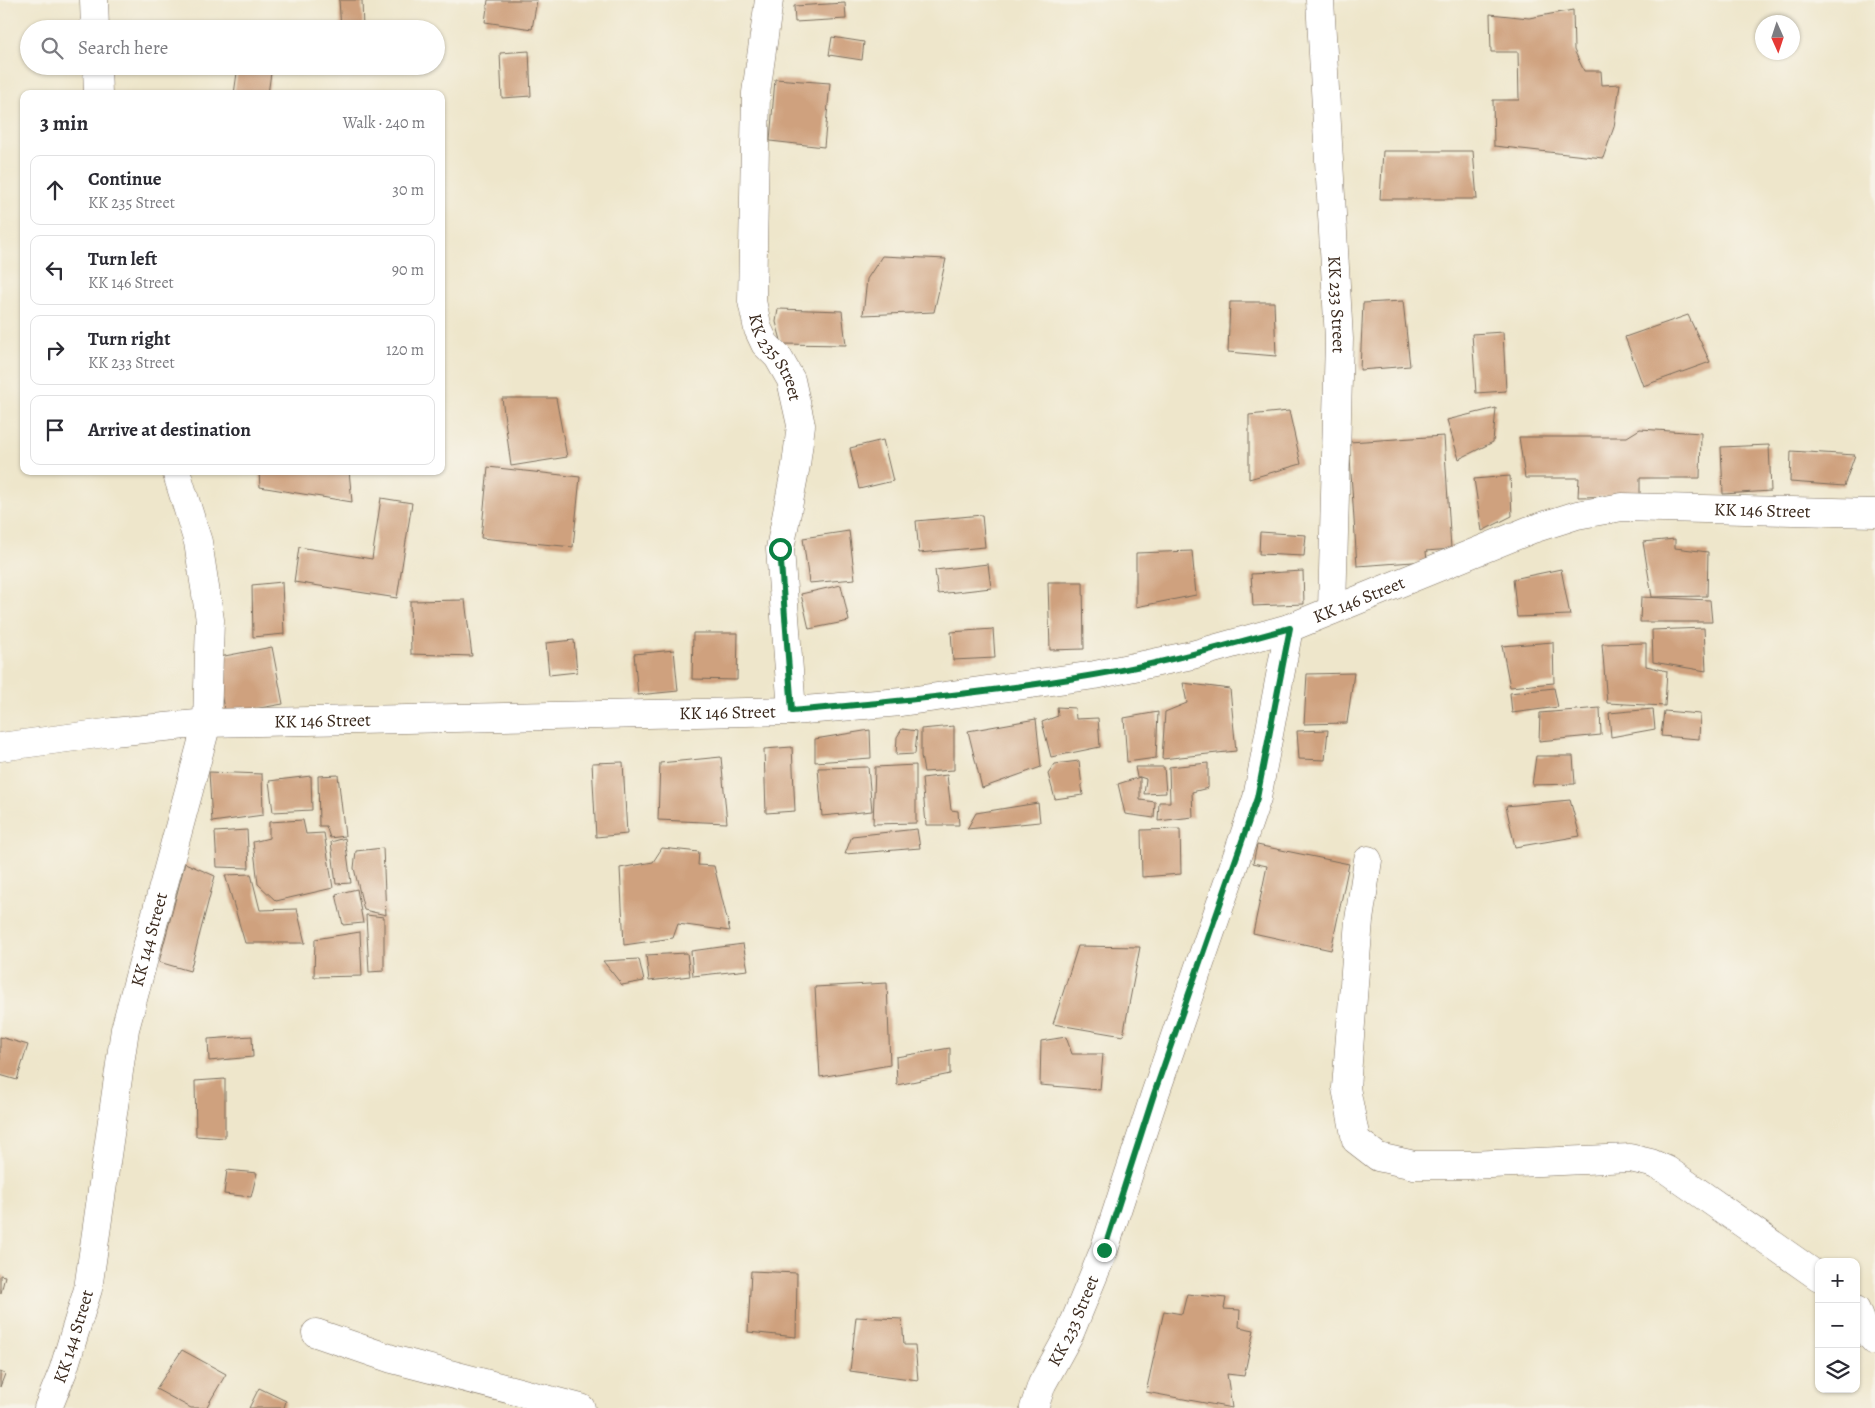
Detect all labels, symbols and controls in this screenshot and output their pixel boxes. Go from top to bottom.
north arrow [1755,15,1800,60]
search box [20,20,445,75]
icon: search [38,34,66,62]
text: Search here [78,35,168,61]
text: 3 min [40,109,88,137]
text: Walk · 240 m [343,112,425,134]
text: Continue [88,166,162,192]
icon: ahead [41,176,69,204]
text: 30 m [392,179,424,201]
text: KK 235 Street [88,192,175,214]
text: Turn left [88,246,157,272]
street label: KK 233 Street [1322,255,1351,354]
icon: left [41,256,69,284]
text: 90 m [392,259,424,281]
text: KK 146 Street [88,272,174,294]
street label: KK 235 Street [743,311,807,403]
text: Turn right [88,326,170,352]
icon: right [41,336,69,364]
text: 120 m [386,339,424,361]
text: KK 233 Street [88,352,175,374]
icon: arrive [41,416,69,444]
text: Arrive at destination [88,417,251,443]
street label: KK 146 Street [1714,497,1811,523]
route start [769,538,792,561]
street label: KK 146 Street [1310,570,1408,629]
street label: KK 146 Street [679,699,776,725]
street label: KK 146 Street [274,708,371,734]
street label: KK 144 Street [125,890,173,989]
route end [1093,1239,1116,1262]
map controls [1815,1258,1860,1393]
button: + [1815,1258,1860,1303]
street label: KK 233 Street [1042,1272,1104,1371]
street label: KK 144 Street [47,1287,99,1387]
button: − [1815,1303,1860,1348]
button: layers [1815,1348,1860,1393]

